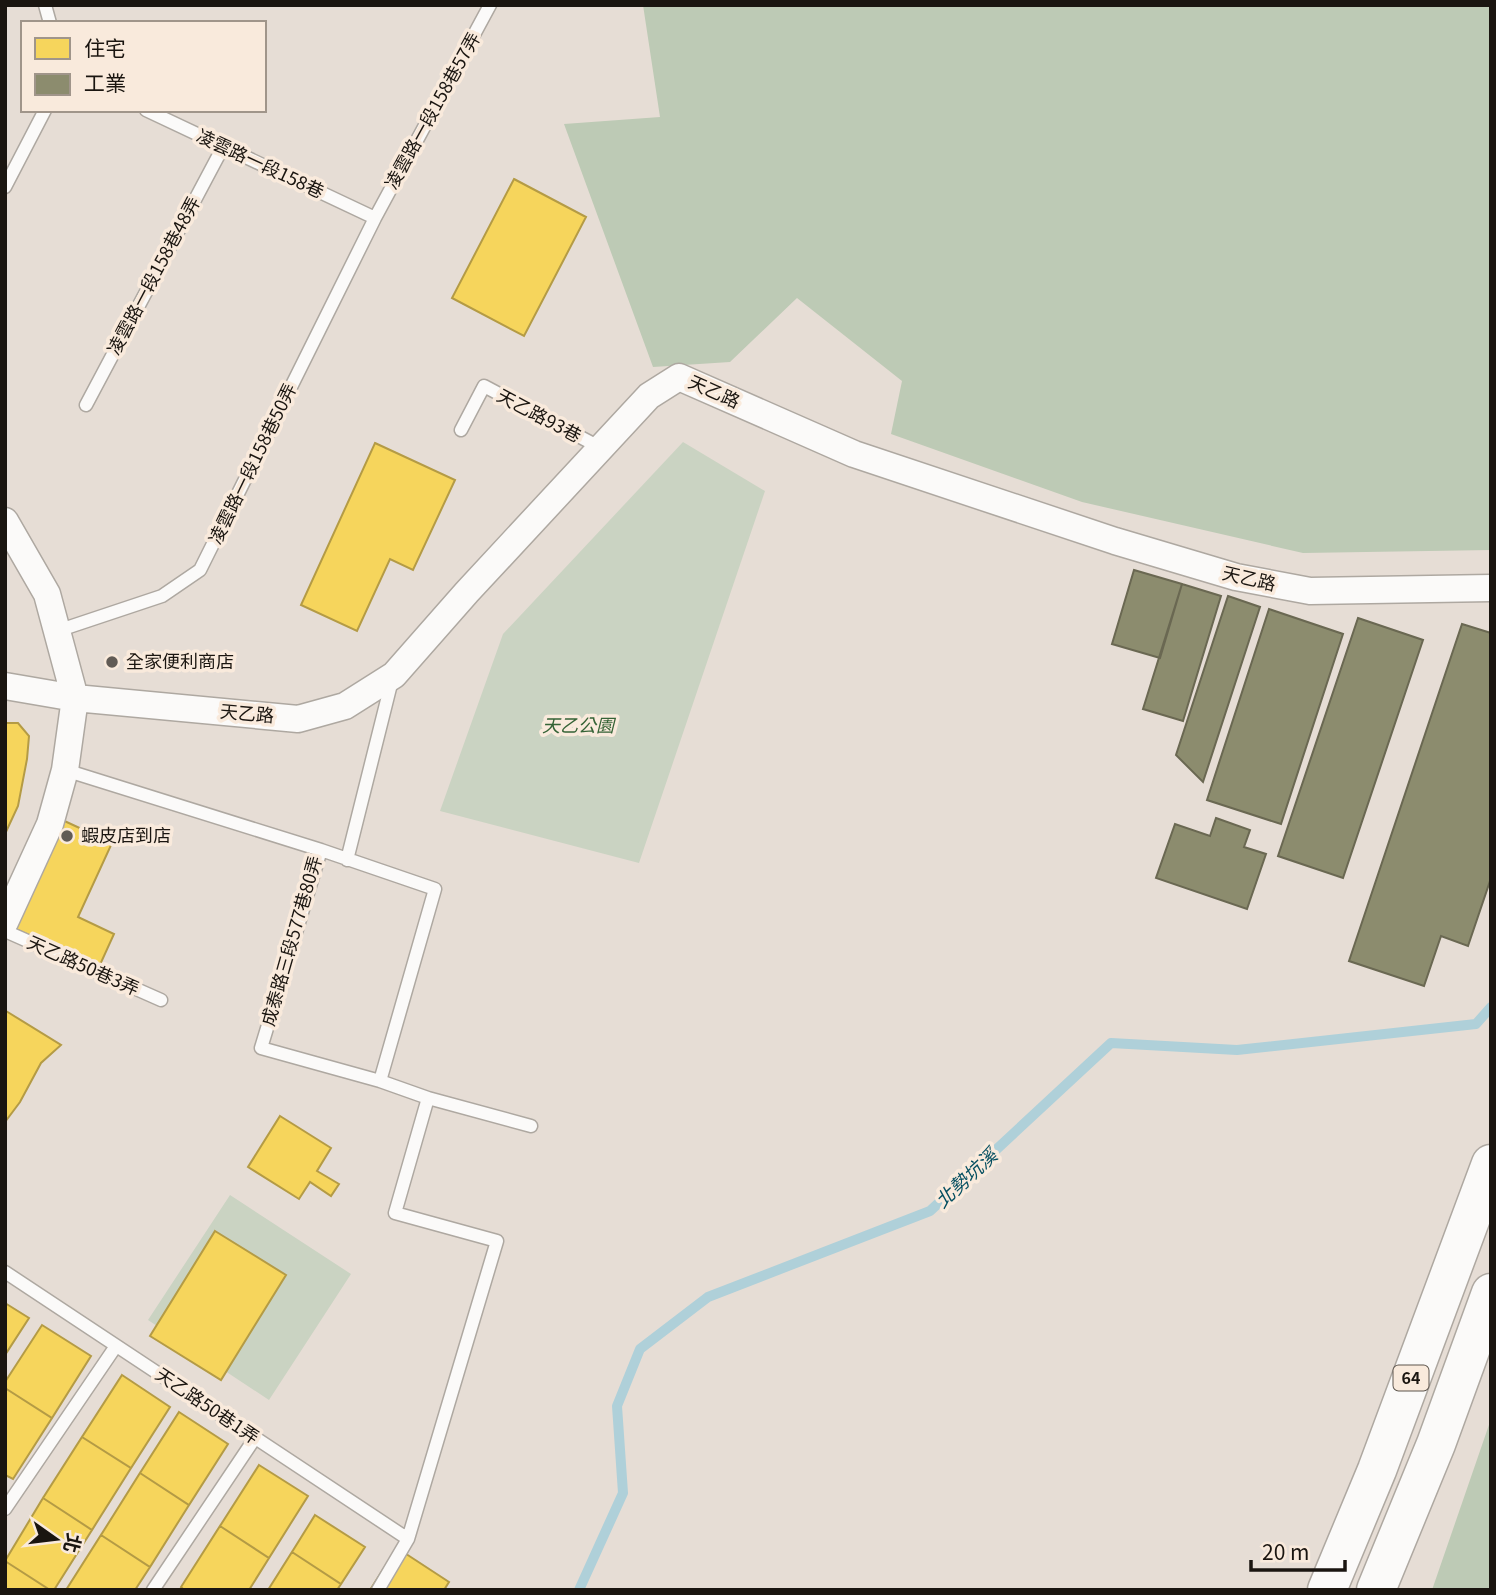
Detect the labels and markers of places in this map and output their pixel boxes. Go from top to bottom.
place label: 全家便利商店 [126,647,234,673]
marker: 全家便利商店 [104,654,120,670]
place label: 蝦皮店到店 [81,821,171,847]
marker: 蝦皮店到店 [59,828,75,844]

